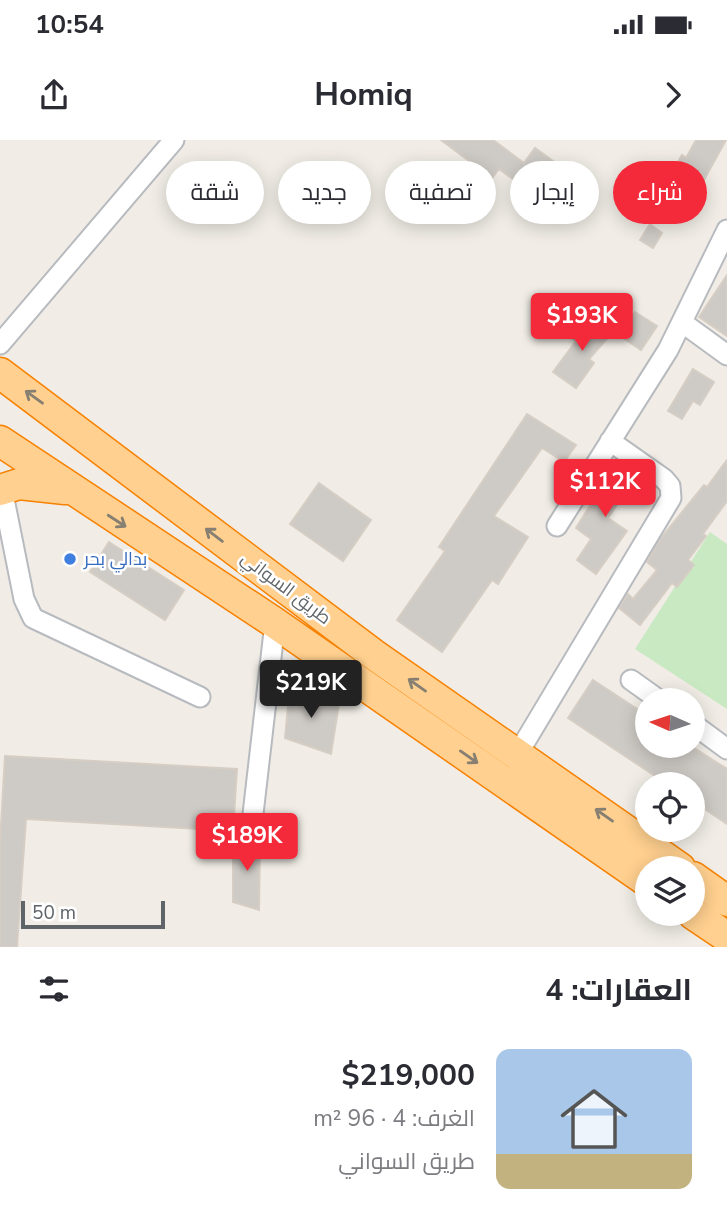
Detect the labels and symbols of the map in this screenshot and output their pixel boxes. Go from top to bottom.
pin: $193K [533,294,631,353]
one-way arrow [25,390,43,405]
pin: $112K [556,460,654,519]
one-way arrow [107,514,127,528]
one-way arrow [206,528,224,543]
street label: طريق السواني [235,546,336,631]
place label: بدالي بحر [83,547,147,573]
marker: بدالي بحر [62,551,78,567]
pin: $219K [262,660,360,720]
one-way arrow [408,677,427,692]
north arrow [635,688,705,758]
one-way arrow [459,750,478,764]
one-way arrow [595,808,614,822]
pin: $189K [198,814,296,873]
scale bar [21,898,164,930]

